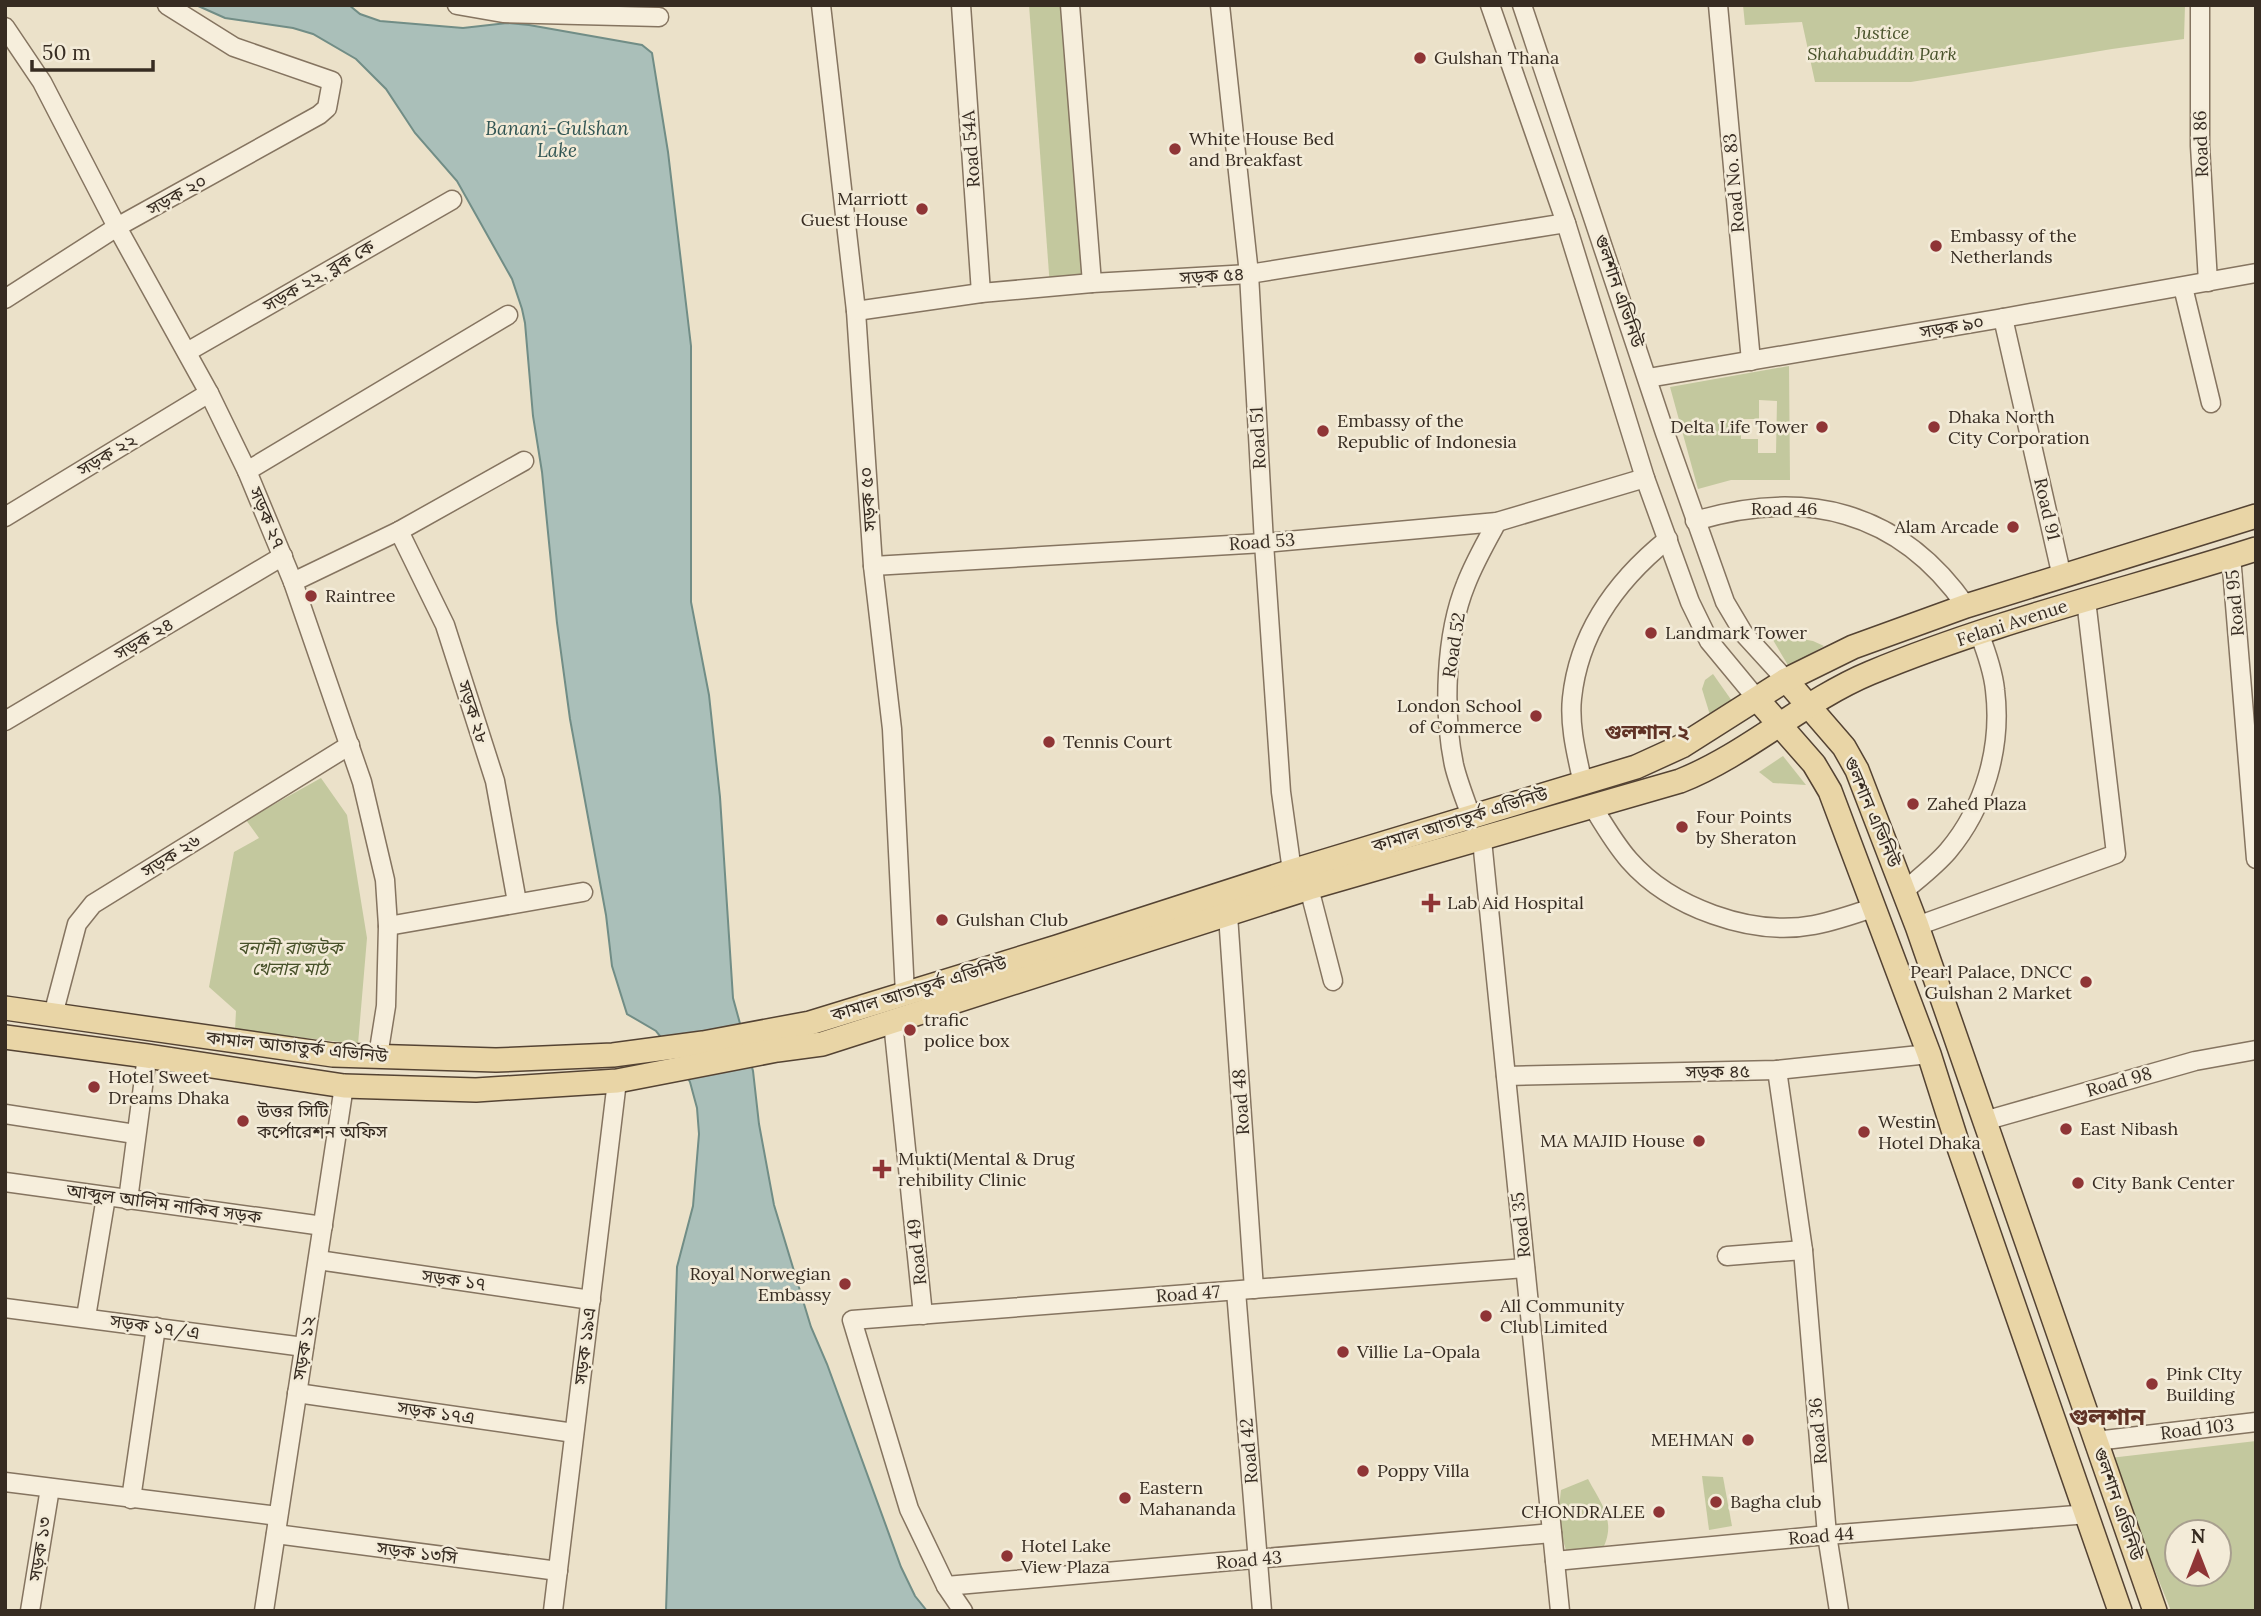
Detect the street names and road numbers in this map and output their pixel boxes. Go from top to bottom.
street label: Road 54A [956,109,985,188]
street label: Road 86 [2188,110,2213,178]
street label: Road No. 83 [1718,132,1749,234]
street label: সড়ক ২০ [142,169,211,221]
street label: গুলশান এভিনিউ [1589,231,1650,351]
street label: সড়ক ২২, ব্লক কে [258,234,379,317]
street label: সড়ক ৫৪ [1178,262,1245,289]
street label: সড়ক ৯০ [1917,310,1986,344]
street label: Road 51 [1244,406,1271,470]
street label: সড়ক ২২ [72,428,141,482]
street label: সড়ক ৫০ [854,466,881,533]
street label: Road 91 [2029,475,2066,542]
street label: সড়ক ২৭ [244,483,291,552]
street label: Road 46 [1751,497,1817,520]
street label: Road 53 [1228,528,1296,555]
street label: Road 95 [2220,569,2249,637]
street label: Felani Avenue [1953,594,2070,651]
street label: Road 52 [1437,611,1470,679]
street label: সড়ক ২৪ [109,612,177,666]
street label: সড়ক ২৮ [452,677,494,746]
street label: গুলশান এভিনিউ [1839,753,1906,871]
street label: কামাল আতাতুর্ক এভিনিউ [1368,782,1551,857]
street label: সড়ক ২৬ [136,829,205,883]
street label: কামাল আতাতুর্ক এভিনিউ [827,951,1010,1026]
street label: কামাল আতাতুর্ক এভিনিউ [204,1025,389,1067]
street label: সড়ক ৪৫ [1684,1059,1750,1084]
street label: Road 98 [2083,1061,2154,1102]
street label: Road 48 [1227,1068,1254,1136]
street label: আব্দুল আলিম নাকিব সড়ক [64,1178,264,1229]
street label: Road 35 [1506,1191,1535,1259]
street label: Road 49 [902,1218,931,1286]
street label: সড়ক ১৭ [419,1263,488,1295]
street label: Road 47 [1155,1280,1221,1307]
street label: সড়ক ১৯এ [568,1306,601,1387]
street label: সড়ক ১৭/এ [108,1309,201,1344]
street label: সড়ক ১২ [287,1314,320,1383]
street label: সড়ক ১৭এ [395,1396,476,1429]
street label: Road 36 [1803,1397,1832,1465]
street label: Road 103 [2159,1413,2235,1444]
street label: Road 42 [1234,1417,1263,1485]
street label: গুলশান এভিনিউ [2088,1444,2149,1564]
street label: সড়ক ১৩ [23,1515,56,1584]
street label: Road 44 [1787,1521,1855,1550]
street label: সড়ক ১৩সি [375,1536,459,1569]
street label: Road 43 [1215,1545,1283,1574]

